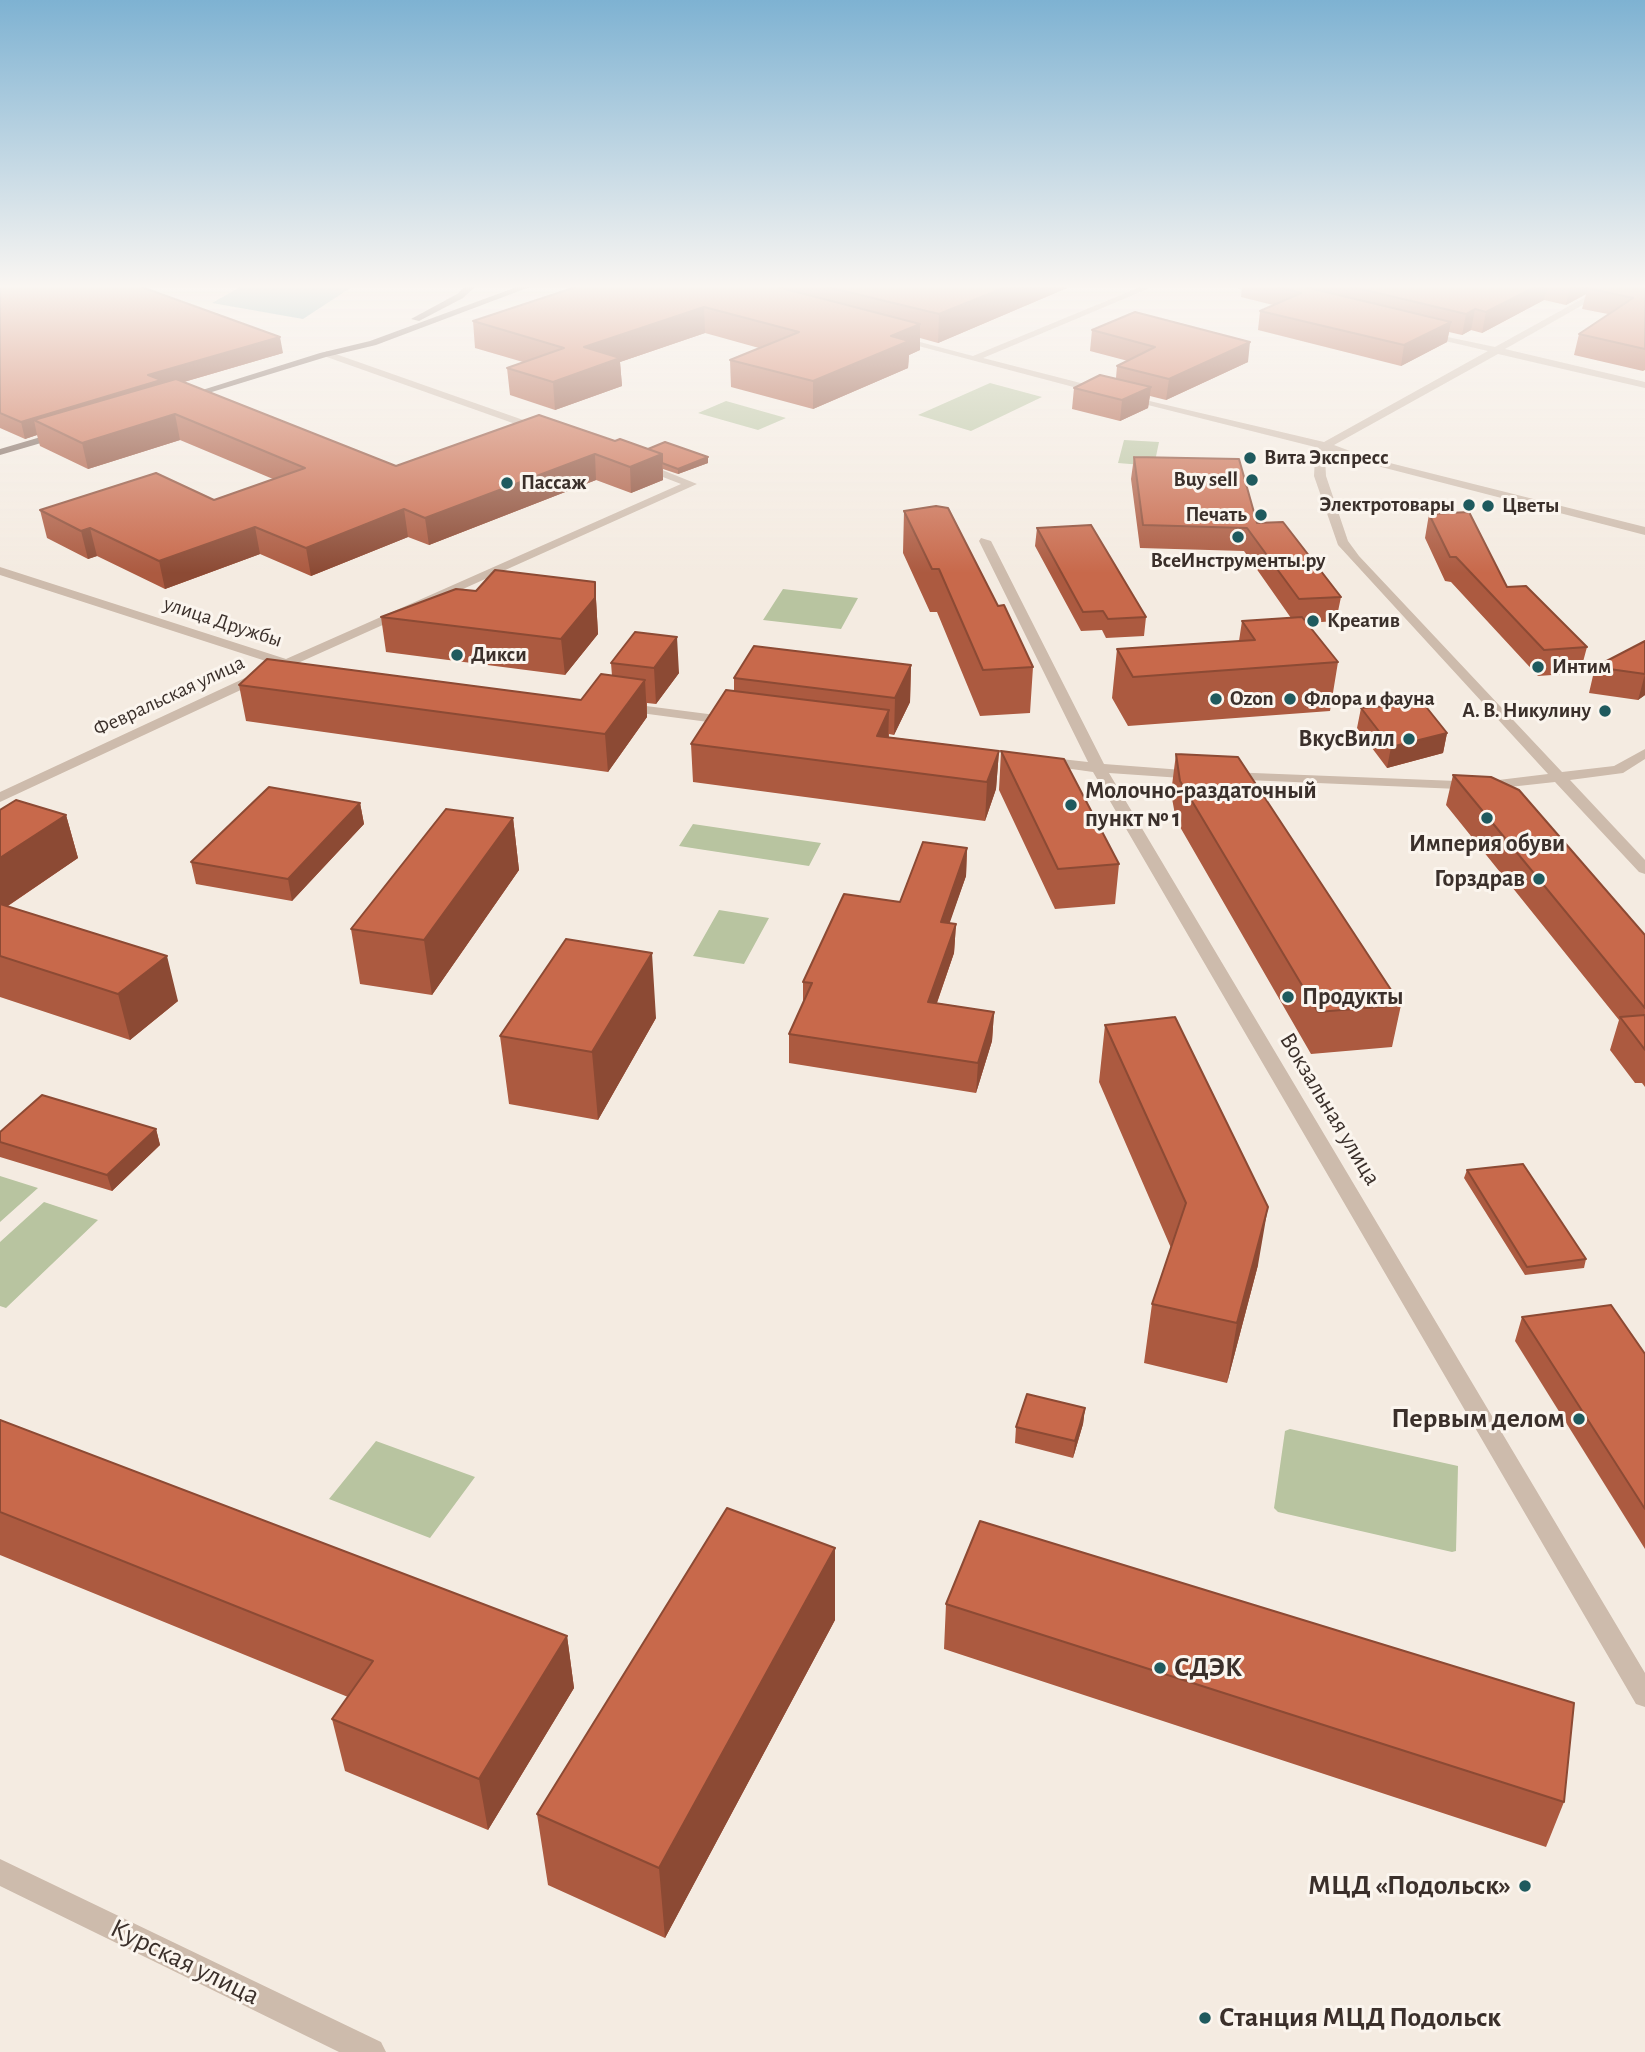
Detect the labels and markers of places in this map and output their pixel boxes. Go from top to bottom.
place label: Вита Экспресс [1264,445,1389,471]
marker: Вита Экспресс [1242,450,1258,466]
place label: Buy sell [1174,467,1238,493]
place label: Пассаж [521,470,586,496]
marker: Buy sell [1244,472,1260,488]
marker: Пассаж [499,475,515,491]
place label: Электротовары [1319,492,1455,518]
place label: Цветы [1502,493,1559,519]
marker: Электротовары [1461,497,1477,513]
marker: Цветы [1480,498,1496,514]
place label: Печать [1185,502,1247,528]
marker: Печать [1253,507,1269,523]
marker: ВсеИнструменты.ру [1230,529,1246,545]
place label: ВсеИнструменты.ру [1150,548,1326,574]
place label: Креатив [1327,608,1400,634]
marker: Креатив [1305,613,1321,629]
place label: Дикси [471,642,527,668]
marker: Дикси [449,647,465,663]
place label: Интим [1552,654,1611,680]
marker: Интим [1530,659,1546,675]
place label: Ozon [1230,686,1274,712]
place label: Флора и фауна [1304,686,1435,712]
marker: Ozon [1208,691,1224,707]
marker: Флора и фауна [1282,691,1298,707]
place label: А. В. Никулину [1462,698,1591,724]
marker: А. В. Никулину [1597,703,1613,719]
place label: ВкусВилл [1298,725,1395,753]
marker: ВкусВилл [1401,731,1417,747]
place label: Молочно-раздаточный пункт № 1 [1085,777,1317,833]
marker: Молочно-раздаточный пункт № 1 [1063,797,1079,813]
marker: Империя обуви [1479,810,1495,826]
place label: Империя обуви [1409,830,1565,858]
place label: Горздрав [1434,865,1525,893]
marker: Горздрав [1531,871,1547,887]
place label: Продукты [1302,983,1403,1011]
marker: Продукты [1280,989,1296,1005]
place label: Первым делом [1391,1402,1565,1436]
marker: Первым делом [1571,1411,1587,1427]
place label: СДЭК [1174,1651,1242,1685]
marker: СДЭК [1152,1660,1168,1676]
place label: МЦД «Подольск» [1308,1869,1511,1903]
marker: МЦД «Подольск» [1517,1878,1533,1894]
place label: Станция МЦД Подольск [1219,2001,1501,2035]
marker: Станция МЦД Подольск [1197,2010,1213,2026]

